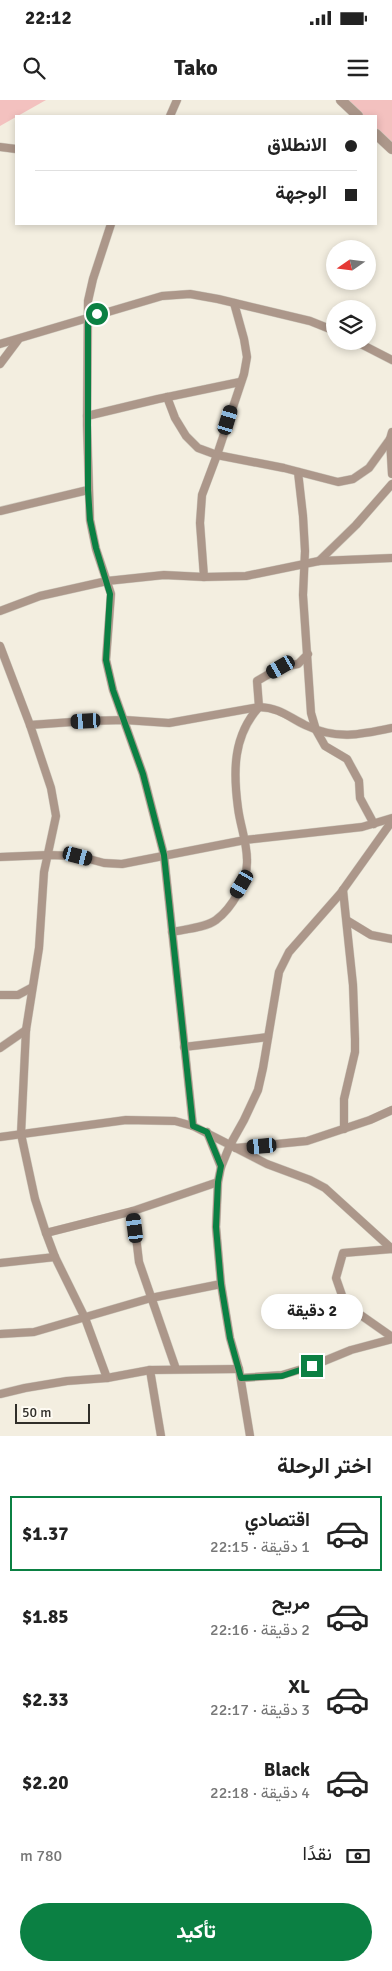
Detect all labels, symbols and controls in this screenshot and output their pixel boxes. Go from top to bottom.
text: 22:12 [25,6,72,30]
icon: search [20,54,48,82]
text: Tako [174,54,218,81]
icon: menu [344,54,372,82]
text: الانطلاق [267,133,327,157]
text: الوجهة [275,181,327,205]
north arrow [326,240,376,290]
map controls [326,240,376,350]
button: layers [326,300,376,350]
route start [86,303,108,325]
car [216,403,239,437]
car [264,653,297,681]
car [70,713,101,729]
car [61,845,94,867]
car [228,867,255,901]
car [246,1137,277,1155]
car [125,1212,144,1244]
callout: 2 دقيقة [261,1294,363,1328]
text: 2 دقيقة [287,1301,337,1321]
route end [301,1355,323,1377]
scale bar [15,1401,90,1424]
text: 50 m [22,1404,51,1421]
text: اختر الرحلة [277,1452,372,1479]
text: اقتصادي [245,1508,310,1532]
icon: car [325,1511,370,1556]
text: $1.37 [22,1522,68,1546]
text: 1 دقيقة · 22:15 [210,1537,310,1557]
text: مريح [272,1591,310,1615]
icon: car [325,1594,370,1639]
text: $1.85 [22,1605,68,1629]
text: 2 دقيقة · 22:16 [210,1620,310,1640]
text: XL [288,1675,310,1699]
icon: car [325,1677,370,1722]
text: $2.33 [22,1688,68,1712]
text: 3 دقيقة · 22:17 [210,1700,310,1720]
text: Black [264,1758,310,1782]
icon: car [325,1760,370,1805]
text: $2.20 [22,1771,68,1795]
text: 4 دقيقة · 22:18 [210,1783,310,1803]
text: نقدًا [303,1842,332,1866]
icon: cash [344,1842,372,1870]
text: 780 m [20,1846,62,1866]
button: تأكيد [20,1903,372,1961]

